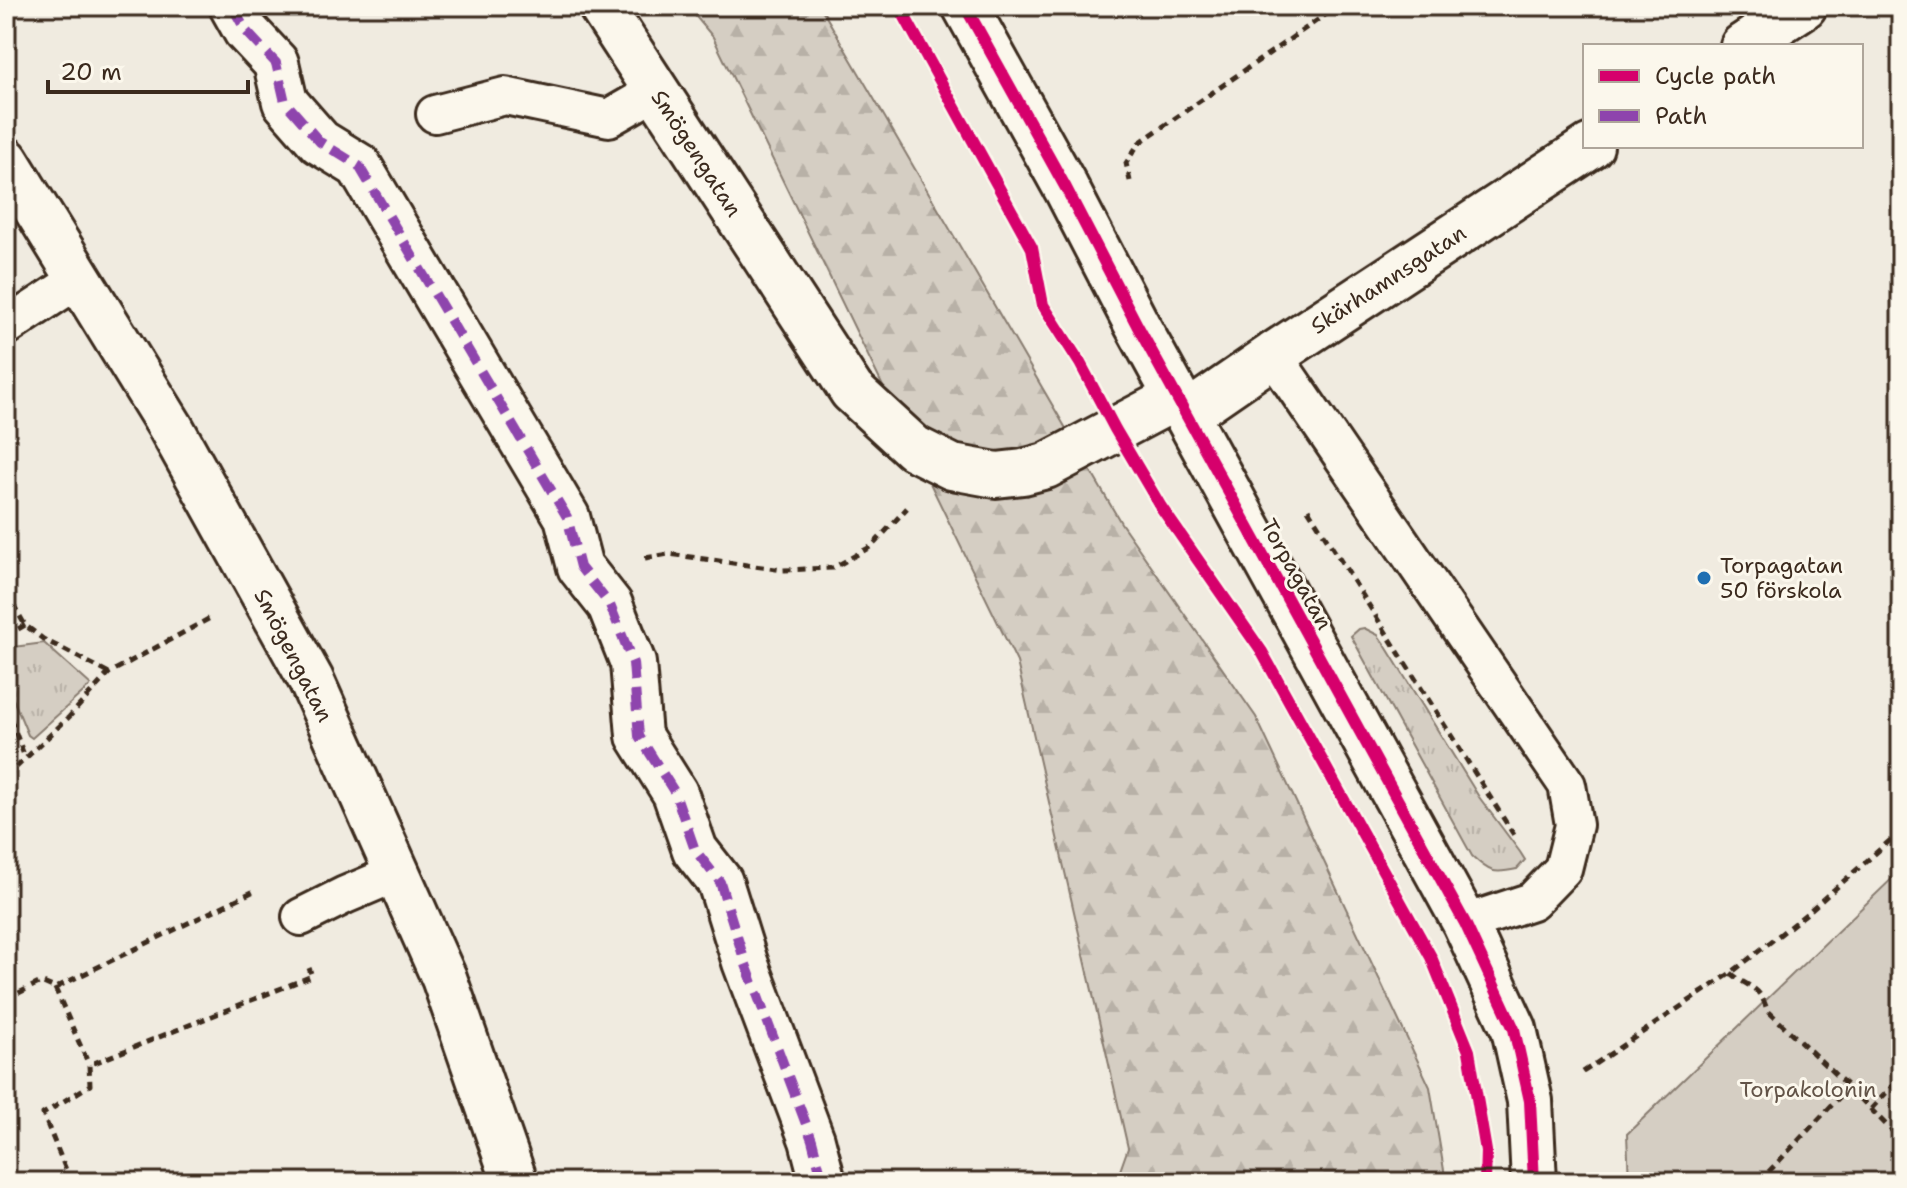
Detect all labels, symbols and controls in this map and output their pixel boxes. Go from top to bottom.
scale bar [48,44,248,94]
legend [1583,44,1863,148]
text: 20 m [60,56,122,88]
text: Cycle path [1655,60,1776,92]
street label: Smögengatan [645,84,748,222]
text: Path [1655,100,1707,132]
street label: Skärhamnsgatan [1305,218,1472,341]
street label: Torpagatan [1254,513,1339,635]
place label: Torpagatan 50 förskola [1720,551,1843,605]
marker: Torpagatan 50 förskola [1695,569,1713,587]
street label: Smögengatan [248,584,340,727]
park label: Torpakolonin [1739,1075,1877,1104]

